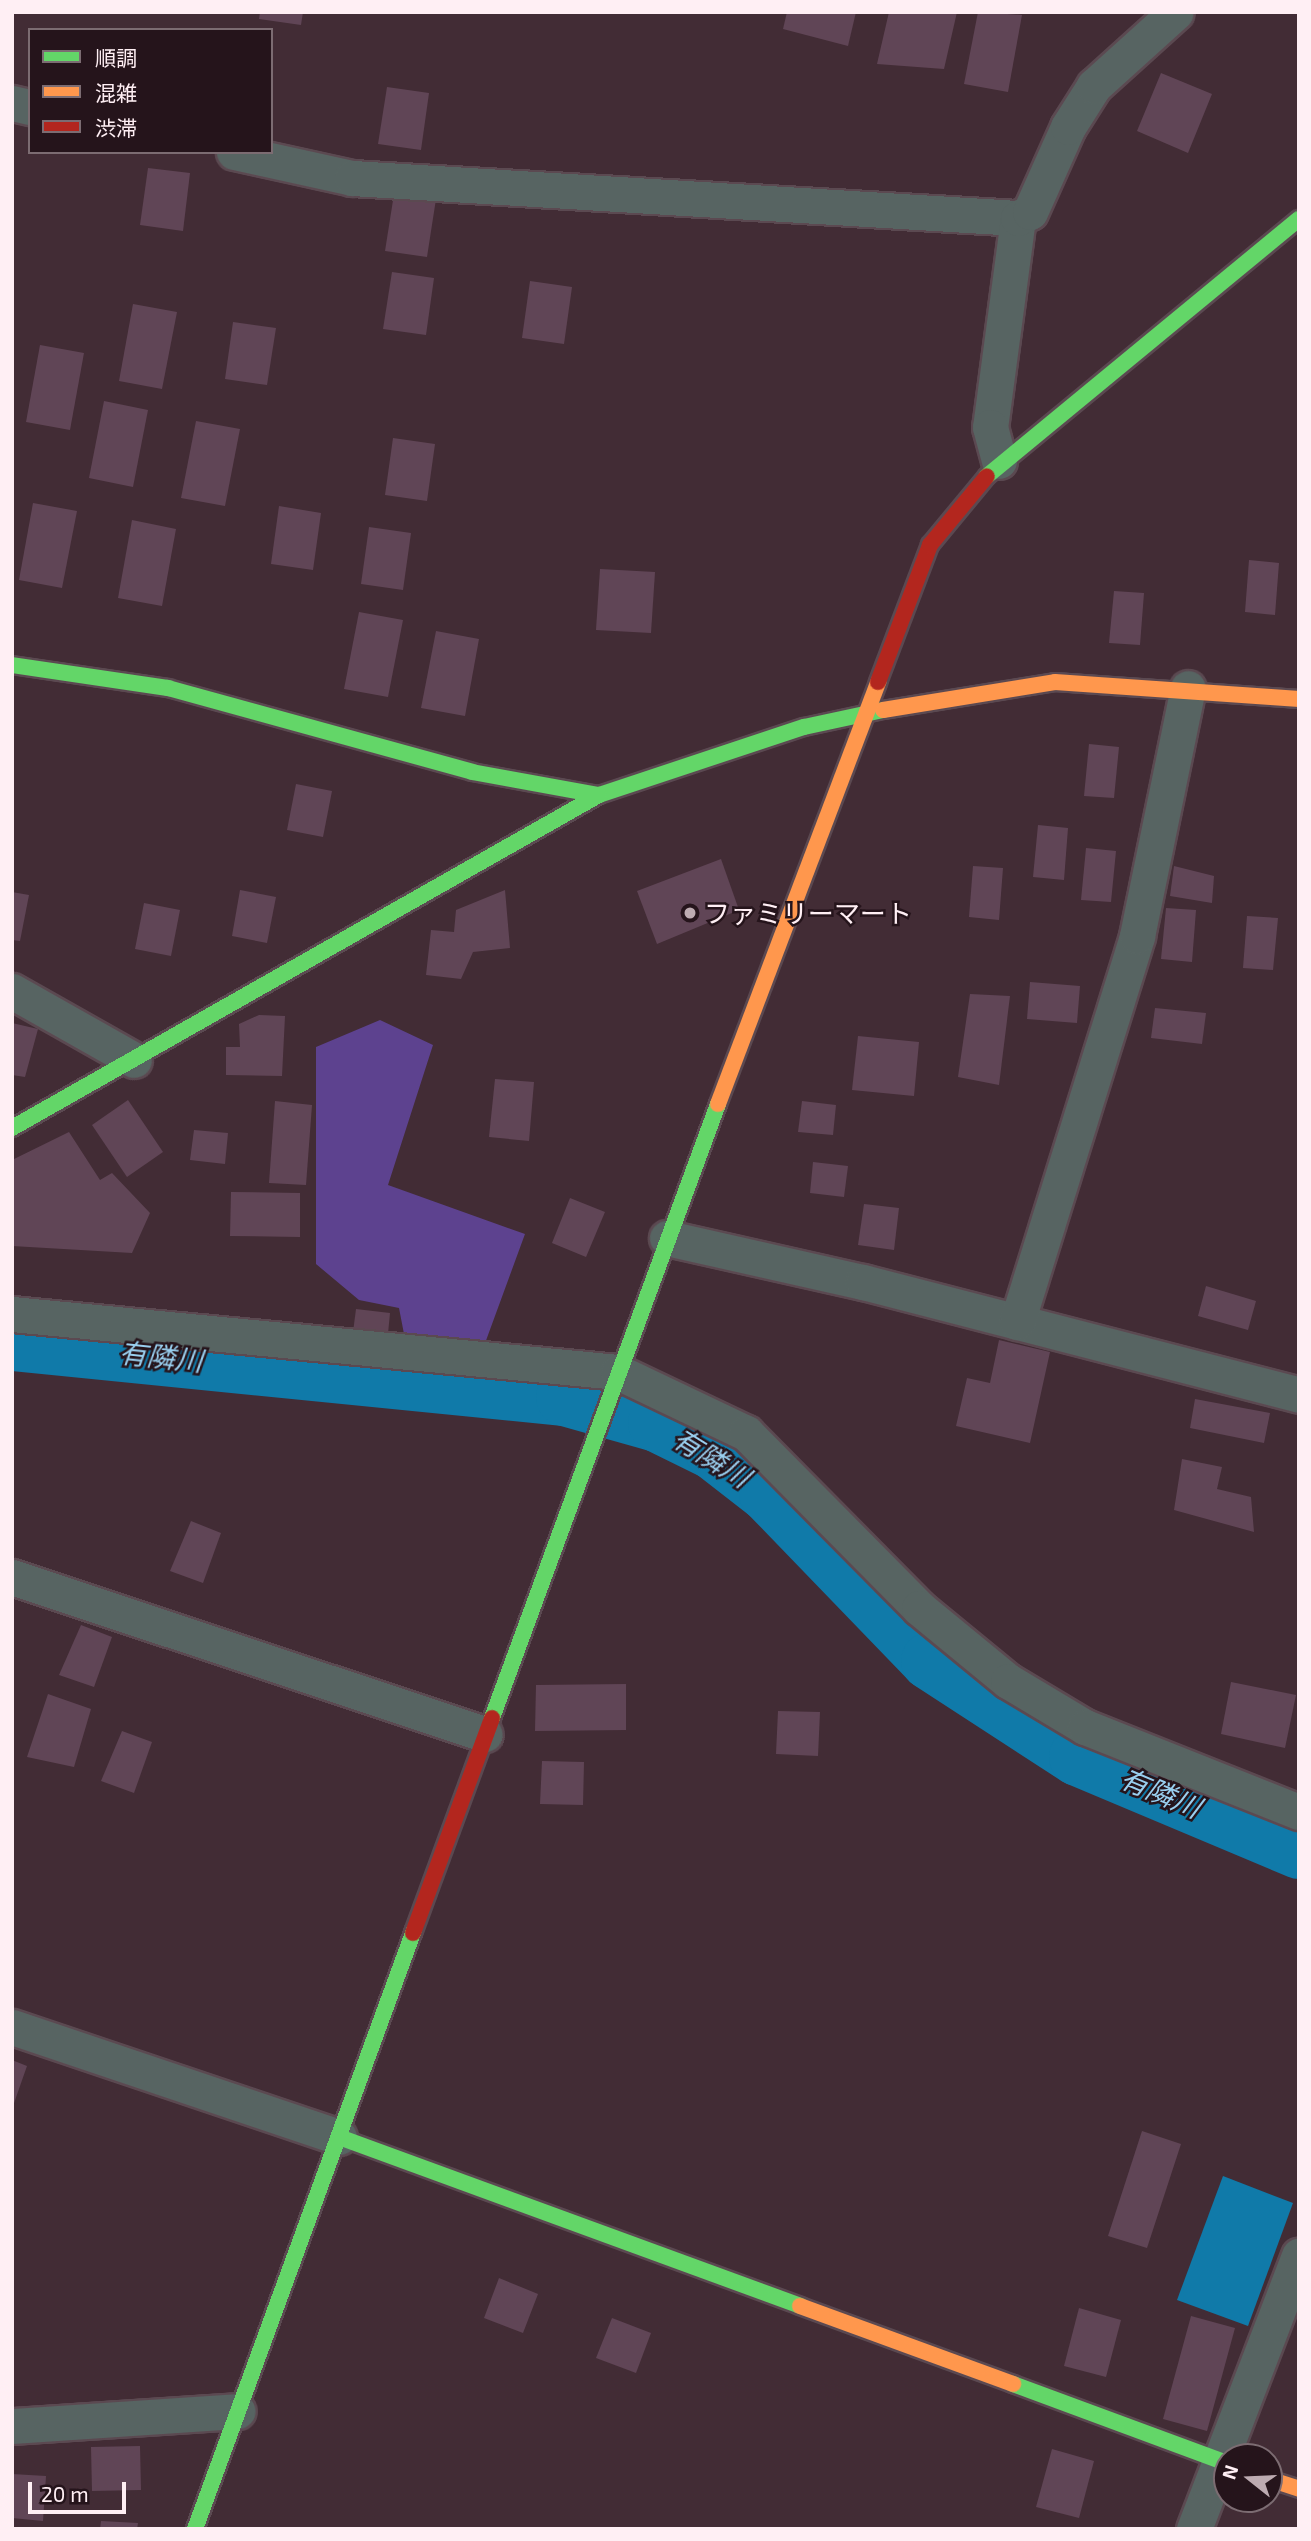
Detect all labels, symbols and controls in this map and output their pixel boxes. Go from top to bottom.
legend [28,28,273,154]
text: 順調 [95,45,137,70]
text: 混雑 [95,80,137,105]
text: 渋滞 [95,115,137,140]
place label: ファミリーマート [704,897,912,929]
marker: ファミリーマート [682,905,698,921]
water label: 有隣川 [117,1335,205,1377]
water label: 有隣川 [667,1420,757,1494]
water label: 有隣川 [1116,1760,1206,1824]
north arrow [1213,2443,1283,2513]
text: N [1216,2462,1243,2482]
scale bar [32,2468,130,2512]
text: 20 m [41,2481,89,2506]

